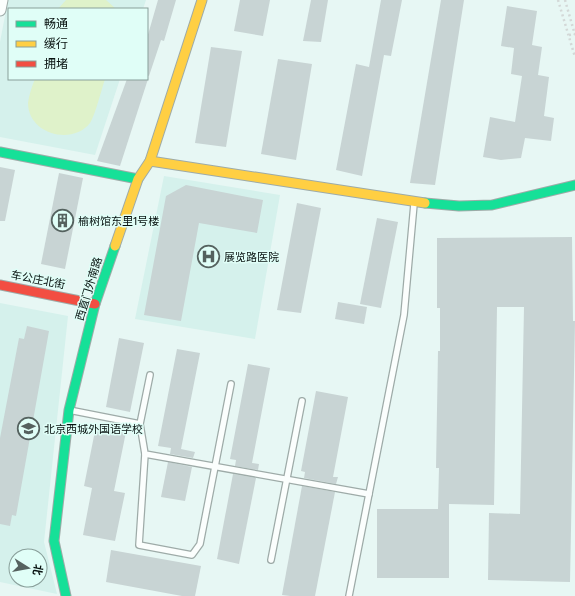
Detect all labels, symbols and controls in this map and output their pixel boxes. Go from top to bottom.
legend [8,8,148,80]
text: 畅通 [44,17,68,31]
text: 缓行 [44,37,68,51]
text: 拥堵 [44,57,68,71]
building icon: 榆树馆东里1号楼 [49,208,75,234]
place label: 榆树馆东里1号楼 [78,215,159,228]
hospital icon: 展览路医院 [196,244,222,270]
place label: 展览路医院 [224,251,279,264]
street label: 西直门外南路 [73,256,105,322]
street label: 车公庄北街 [10,268,66,292]
school or university icon: 北京西城外国语学校 [15,416,41,442]
place label: 北京西城外国语学校 [44,423,143,436]
north arrow [8,548,48,588]
text: 北 [30,563,45,576]

